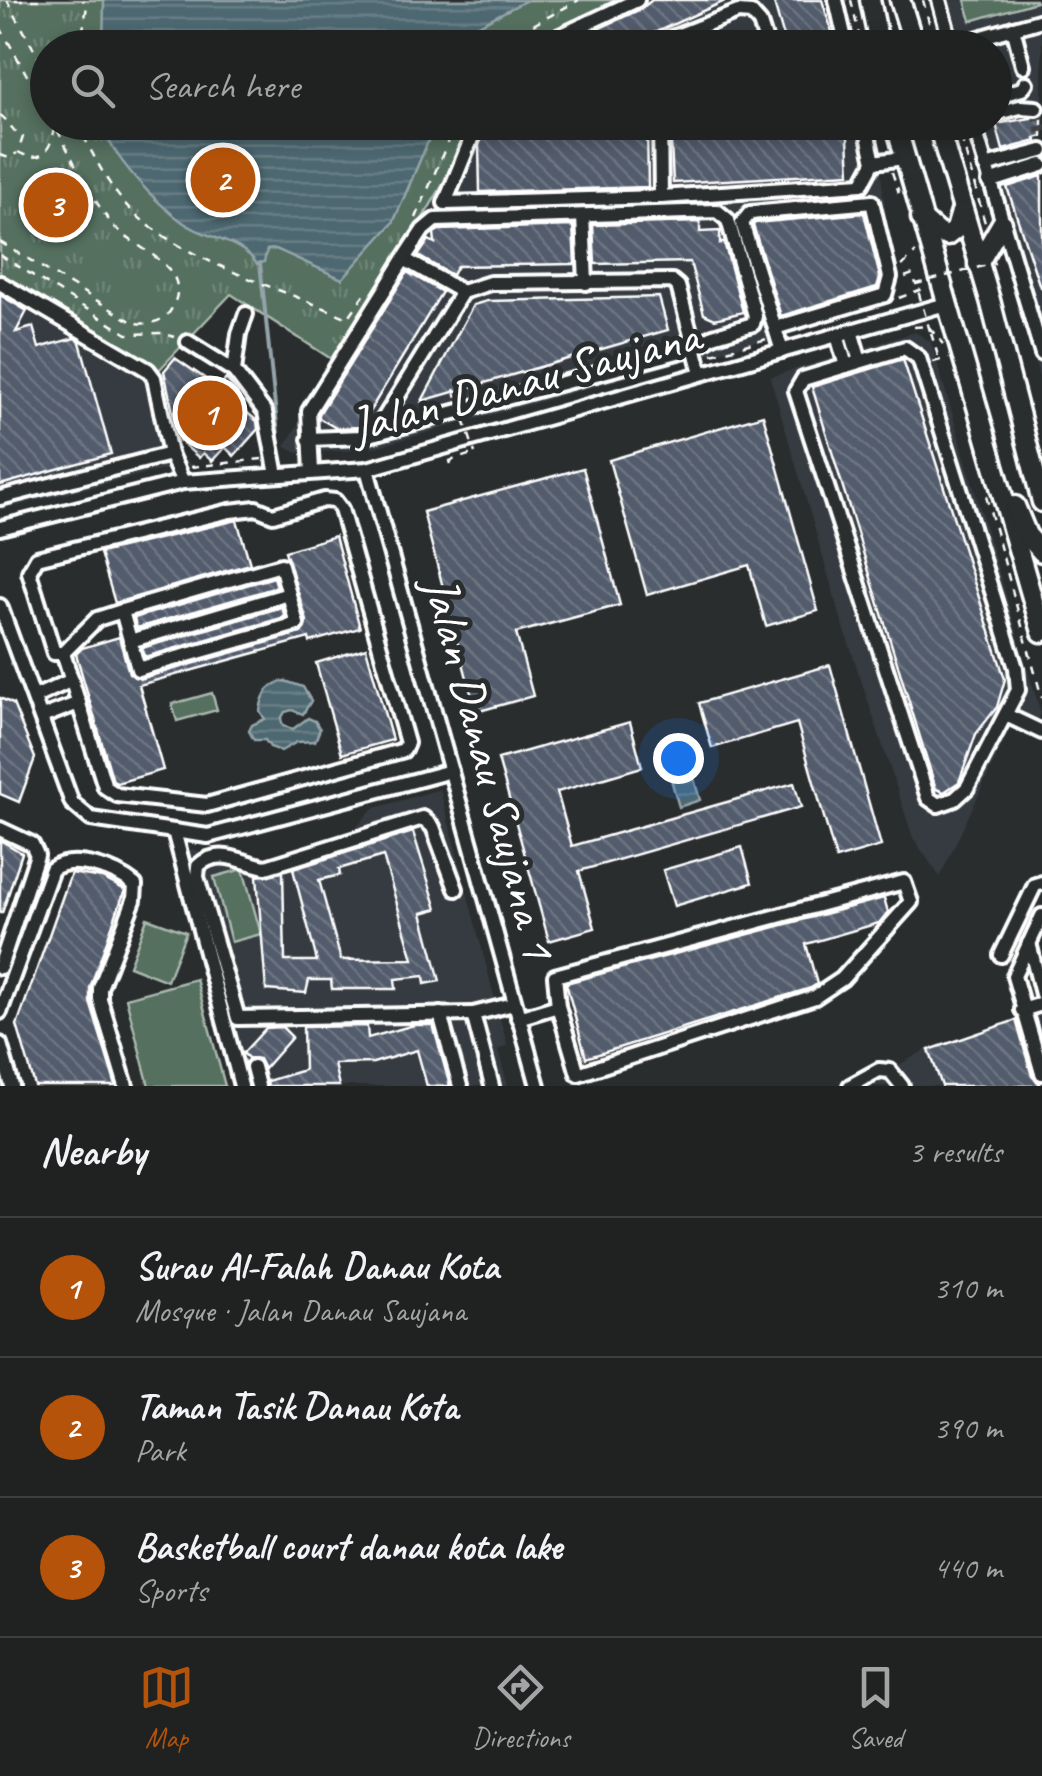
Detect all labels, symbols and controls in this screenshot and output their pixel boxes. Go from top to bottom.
search box [30,30,1012,140]
icon: search [65,58,120,113]
text: Search here [145,62,300,109]
pin: 2 [190,142,256,218]
pin: 3 [23,168,88,242]
street label: Jalan Danau Saujana [341,302,710,458]
pin: 1 [178,376,242,450]
street label: Jalan Danau Saujana 1 [408,567,572,968]
your location [653,733,704,784]
text: Nearby [40,1125,146,1178]
text: 3 results [908,1131,1002,1172]
text: Surau Al-Falah Danau Kota [135,1243,499,1290]
text: 1 [65,1267,80,1308]
text: 310 m [933,1267,1002,1308]
text: Mosque · Jalan Danau Saujana [135,1290,466,1331]
text: Taman Tasik Danau Kota [135,1383,458,1430]
text: 2 [65,1407,80,1448]
text: 390 m [933,1407,1002,1448]
text: Park [135,1430,186,1471]
text: Basketball court danau kota lake [135,1523,562,1570]
text: 3 [65,1547,80,1588]
text: 440 m [933,1547,1002,1588]
text: Sports [135,1570,207,1611]
tab: Map [139,1660,194,1755]
tab: Directions [472,1660,570,1755]
tab: Saved [848,1660,903,1755]

